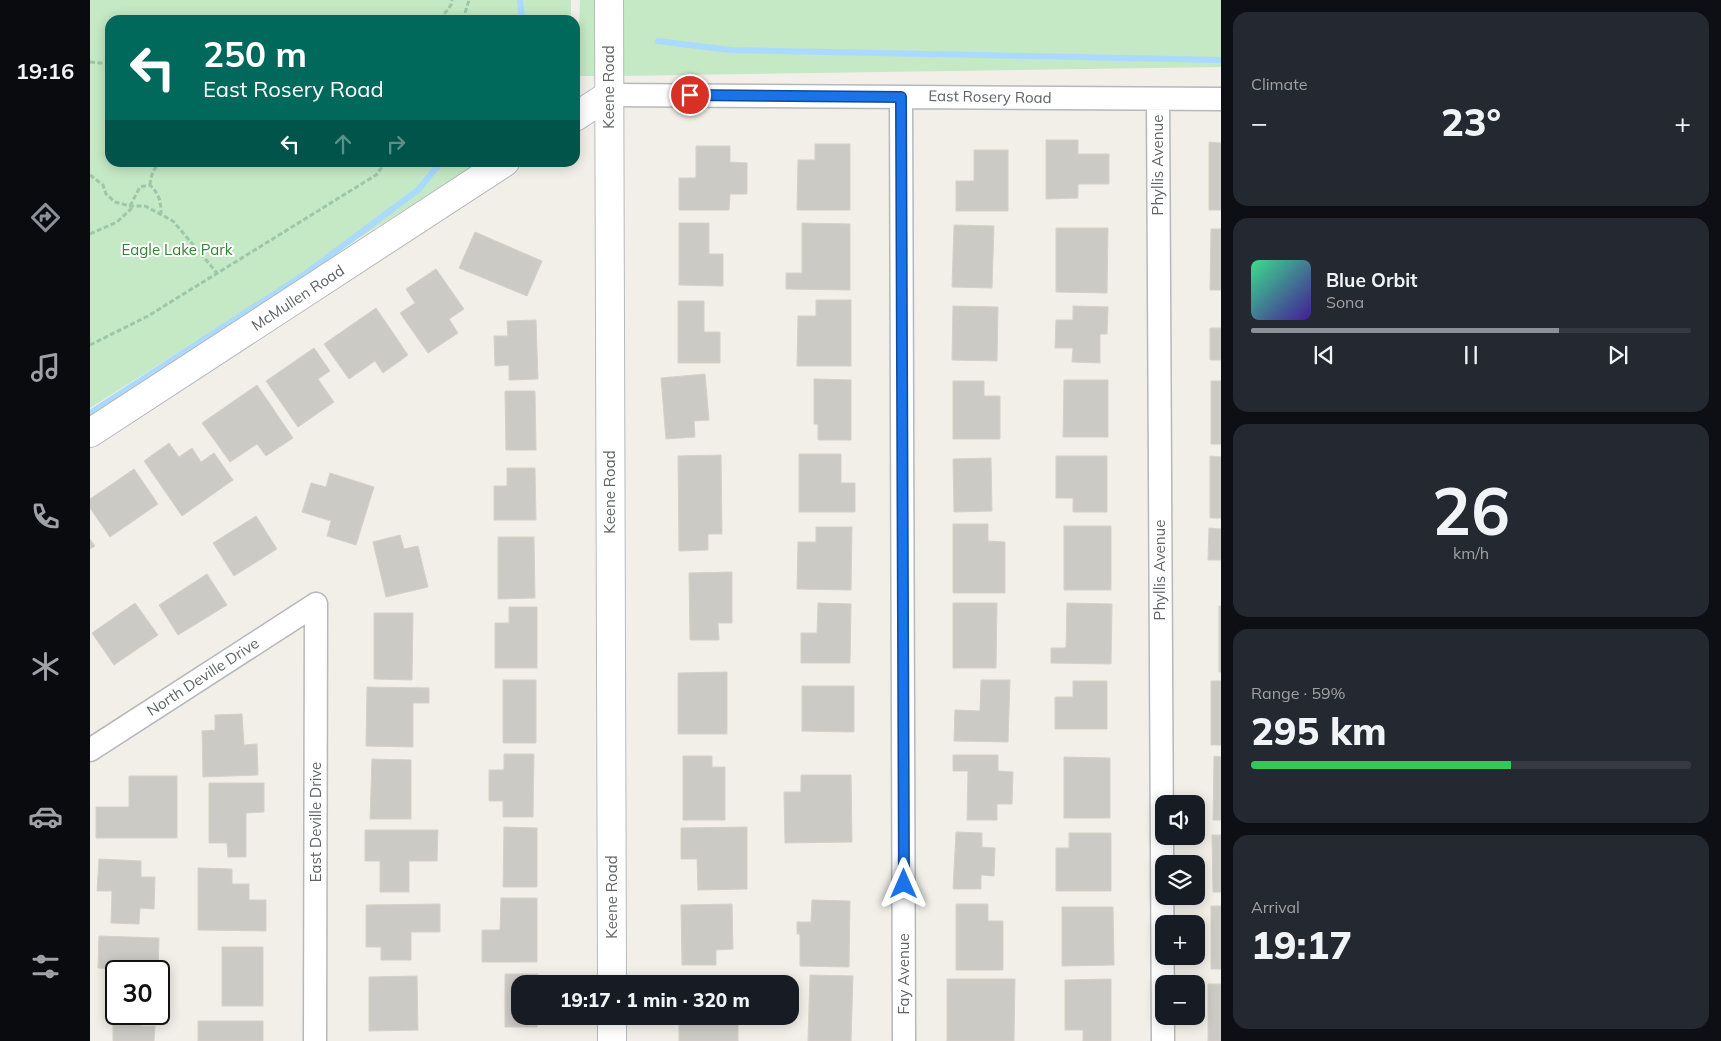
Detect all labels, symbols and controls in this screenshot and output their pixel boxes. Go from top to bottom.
text: 250 m [203,32,307,76]
icon: left [120,35,185,100]
street label: Keene Road [599,45,618,129]
text: 19:16 [16,57,74,85]
pin [669,74,711,116]
text: Climate [1251,74,1307,94]
text: East Rosery Road [203,75,384,103]
icon: arrive [676,81,704,109]
street label: East Rosery Road [928,86,1052,107]
text: 23° [1441,98,1501,146]
text: − [1251,105,1268,140]
text: + [1674,105,1691,140]
street label: Phyllis Avenue [1148,115,1167,215]
icon: left [276,130,304,158]
icon: ahead [329,130,357,158]
icon: right [382,130,410,158]
icon: directions [28,200,63,235]
park label: Eagle Lake Park [122,240,233,259]
street label: McMullen Road [248,261,348,335]
text: Blue Orbit [1326,268,1417,292]
text: Sona [1326,292,1364,312]
icon: previous [1310,341,1338,369]
icon: pause [1457,341,1485,369]
icon: next [1604,341,1632,369]
icon: music [28,350,63,385]
street label: Keene Road [600,450,619,534]
text: 26 [1432,470,1510,551]
icon: phone [28,499,63,534]
street label: Phyllis Avenue [1150,520,1169,620]
text: km/h [1453,543,1489,563]
street label: North Deville Drive [143,633,262,720]
icon: climate [28,649,63,684]
text: Range · 59% [1251,683,1346,703]
text: 295 km [1251,707,1387,755]
street label: East Deville Drive [306,762,325,882]
map controls [1155,795,1205,1025]
button: sound [1155,795,1205,845]
icon: car [28,799,63,834]
street label: Keene Road [602,855,621,939]
button: layers [1155,855,1205,905]
position arrow [877,857,929,909]
text: Arrival [1251,897,1300,917]
button: + [1155,915,1205,965]
text: 19:17 [1251,921,1352,969]
street label: Fay Avenue [894,933,913,1015]
icon: filters [28,949,63,984]
speed limit sign: 30 [105,960,170,1025]
button: − [1155,975,1205,1025]
text: 19:17 · 1 min · 320 m [560,988,750,1012]

